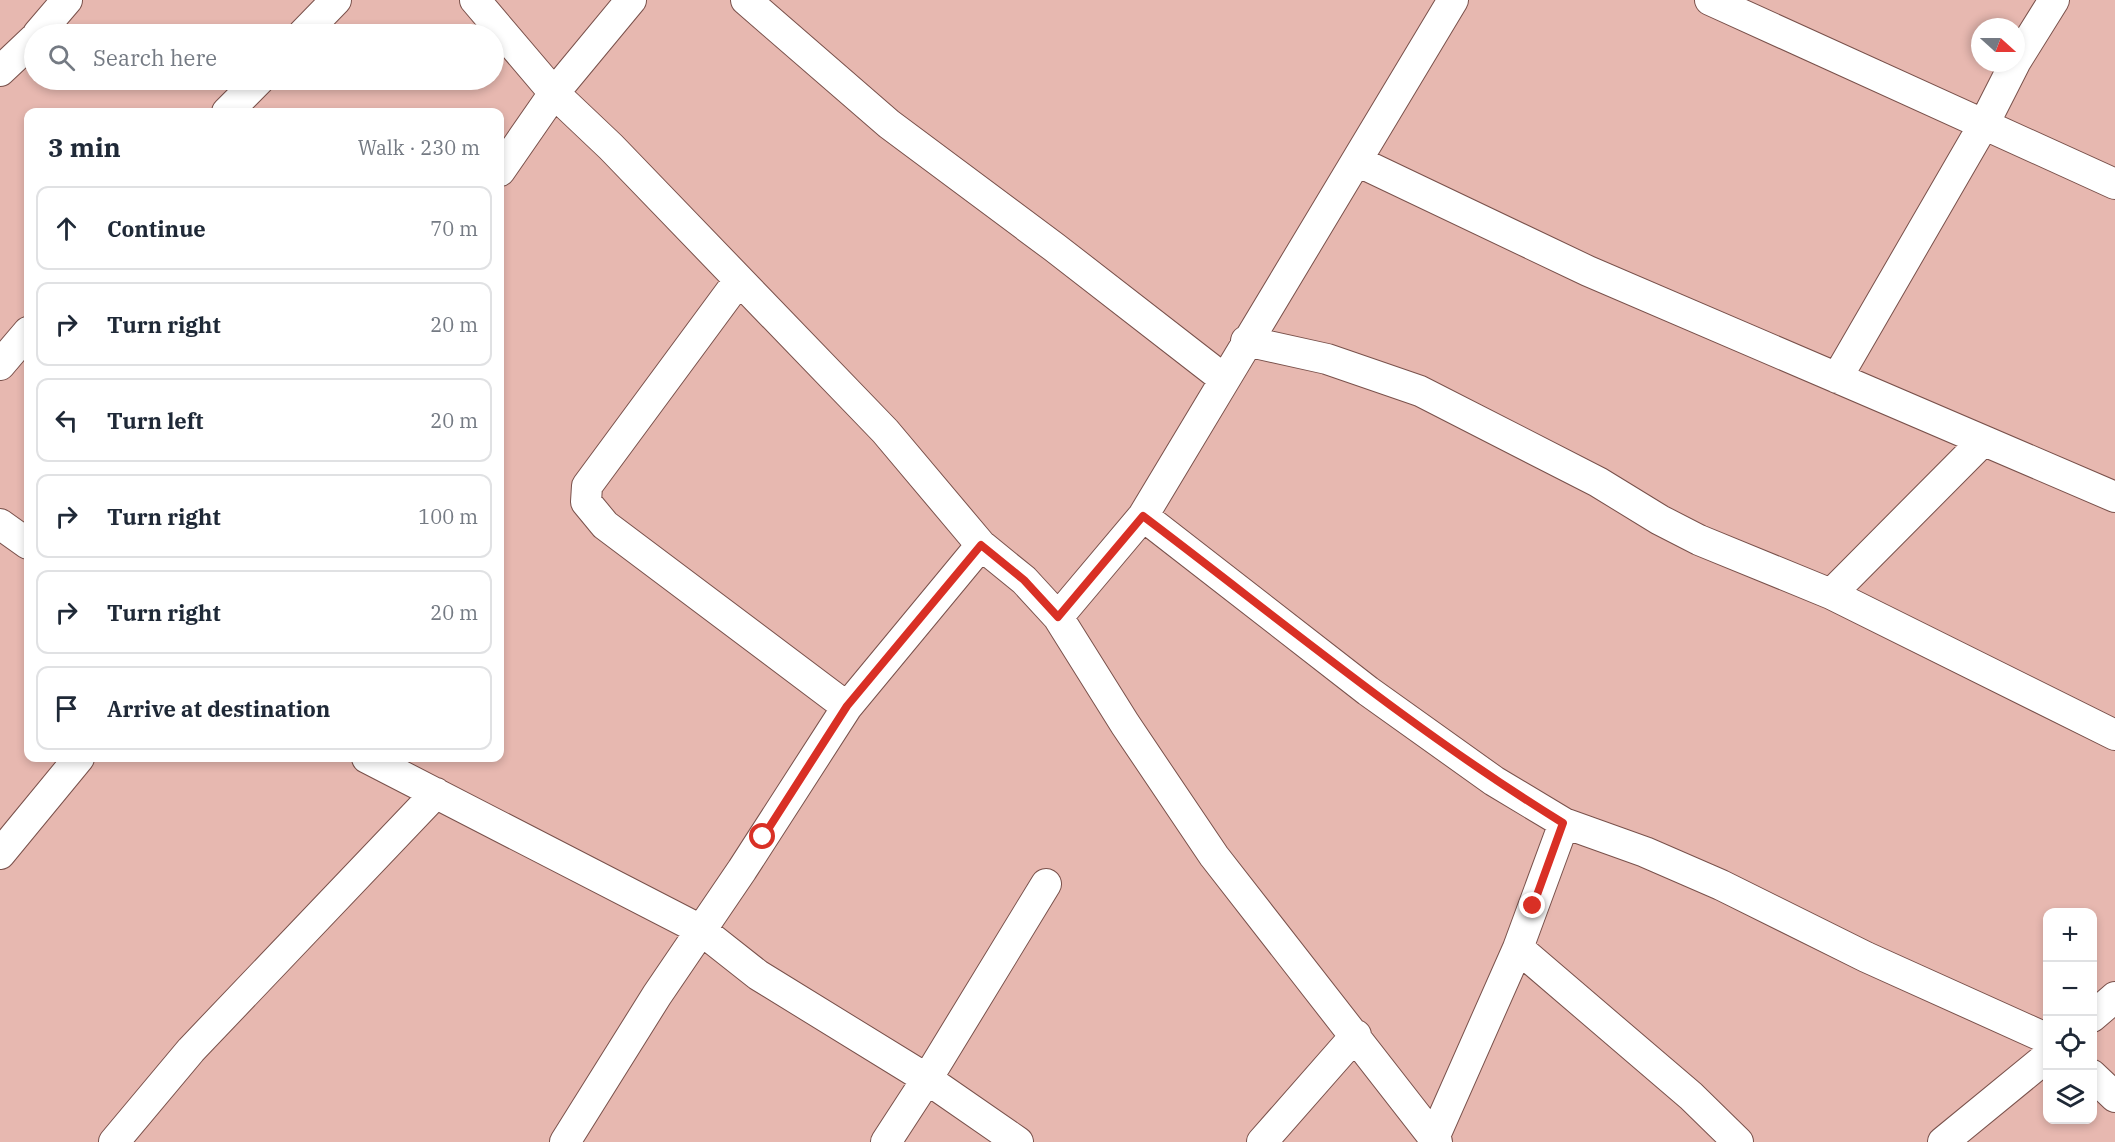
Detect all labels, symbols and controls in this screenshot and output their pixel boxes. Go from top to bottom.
north arrow [1971,18,2025,72]
search box [24,24,504,90]
icon: search [45,41,78,74]
text: Search here [93,43,217,72]
text: 3 min [48,130,121,164]
text: Walk · 230 m [358,134,480,161]
icon: ahead [50,212,83,245]
text: Continue [107,214,206,243]
text: 70 m [430,215,478,242]
icon: right [50,308,83,341]
text: Turn right [107,310,221,339]
text: 20 m [430,311,478,338]
icon: left [50,404,83,437]
text: Turn left [107,406,203,435]
text: 20 m [430,407,478,434]
icon: right [50,500,83,533]
text: Turn right [107,502,221,531]
text: 100 m [418,503,478,530]
icon: right [50,596,83,629]
text: Turn right [107,598,221,627]
text: 20 m [430,599,478,626]
icon: arrive [50,692,83,725]
text: Arrive at destination [107,694,330,723]
route start [749,823,775,849]
route end [1519,892,1545,918]
map controls [2043,908,2097,1124]
button: + [2043,908,2097,962]
button: − [2043,962,2097,1016]
button: locate [2043,1016,2097,1070]
button: layers [2043,1070,2097,1124]

